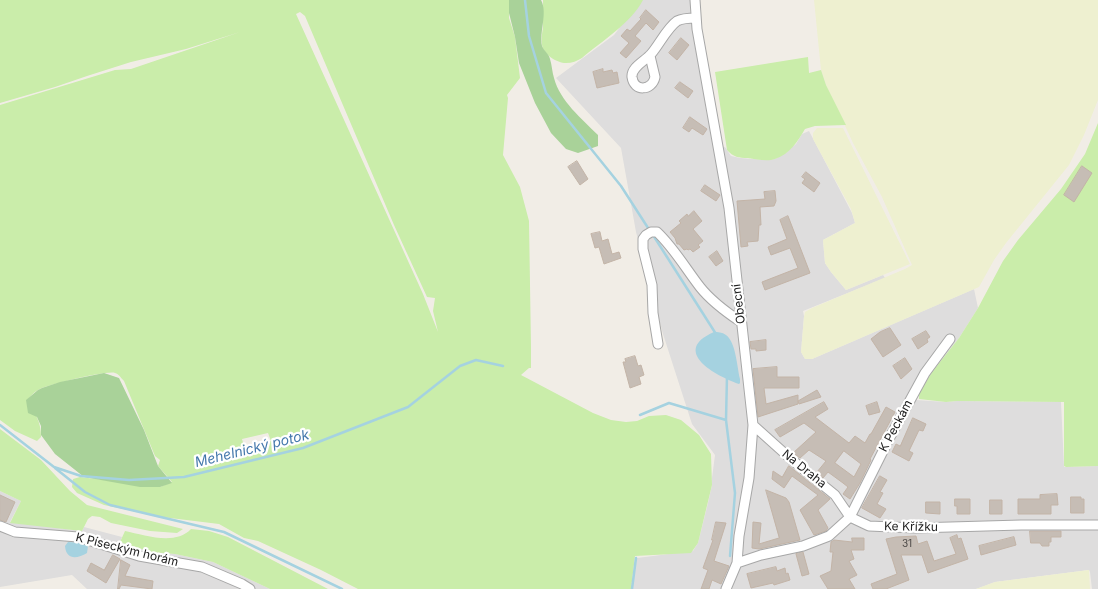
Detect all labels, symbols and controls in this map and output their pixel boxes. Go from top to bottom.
street label: Obecní [729,283,749,325]
street label: K Peckám [876,398,916,454]
water label: Mehelnický potok [193,427,311,471]
street label: Na Draha [779,447,829,491]
street label: Ke Křížku [884,519,938,535]
street label: K Píseckým horám [74,530,180,570]
house number: 31 [902,538,912,550]

